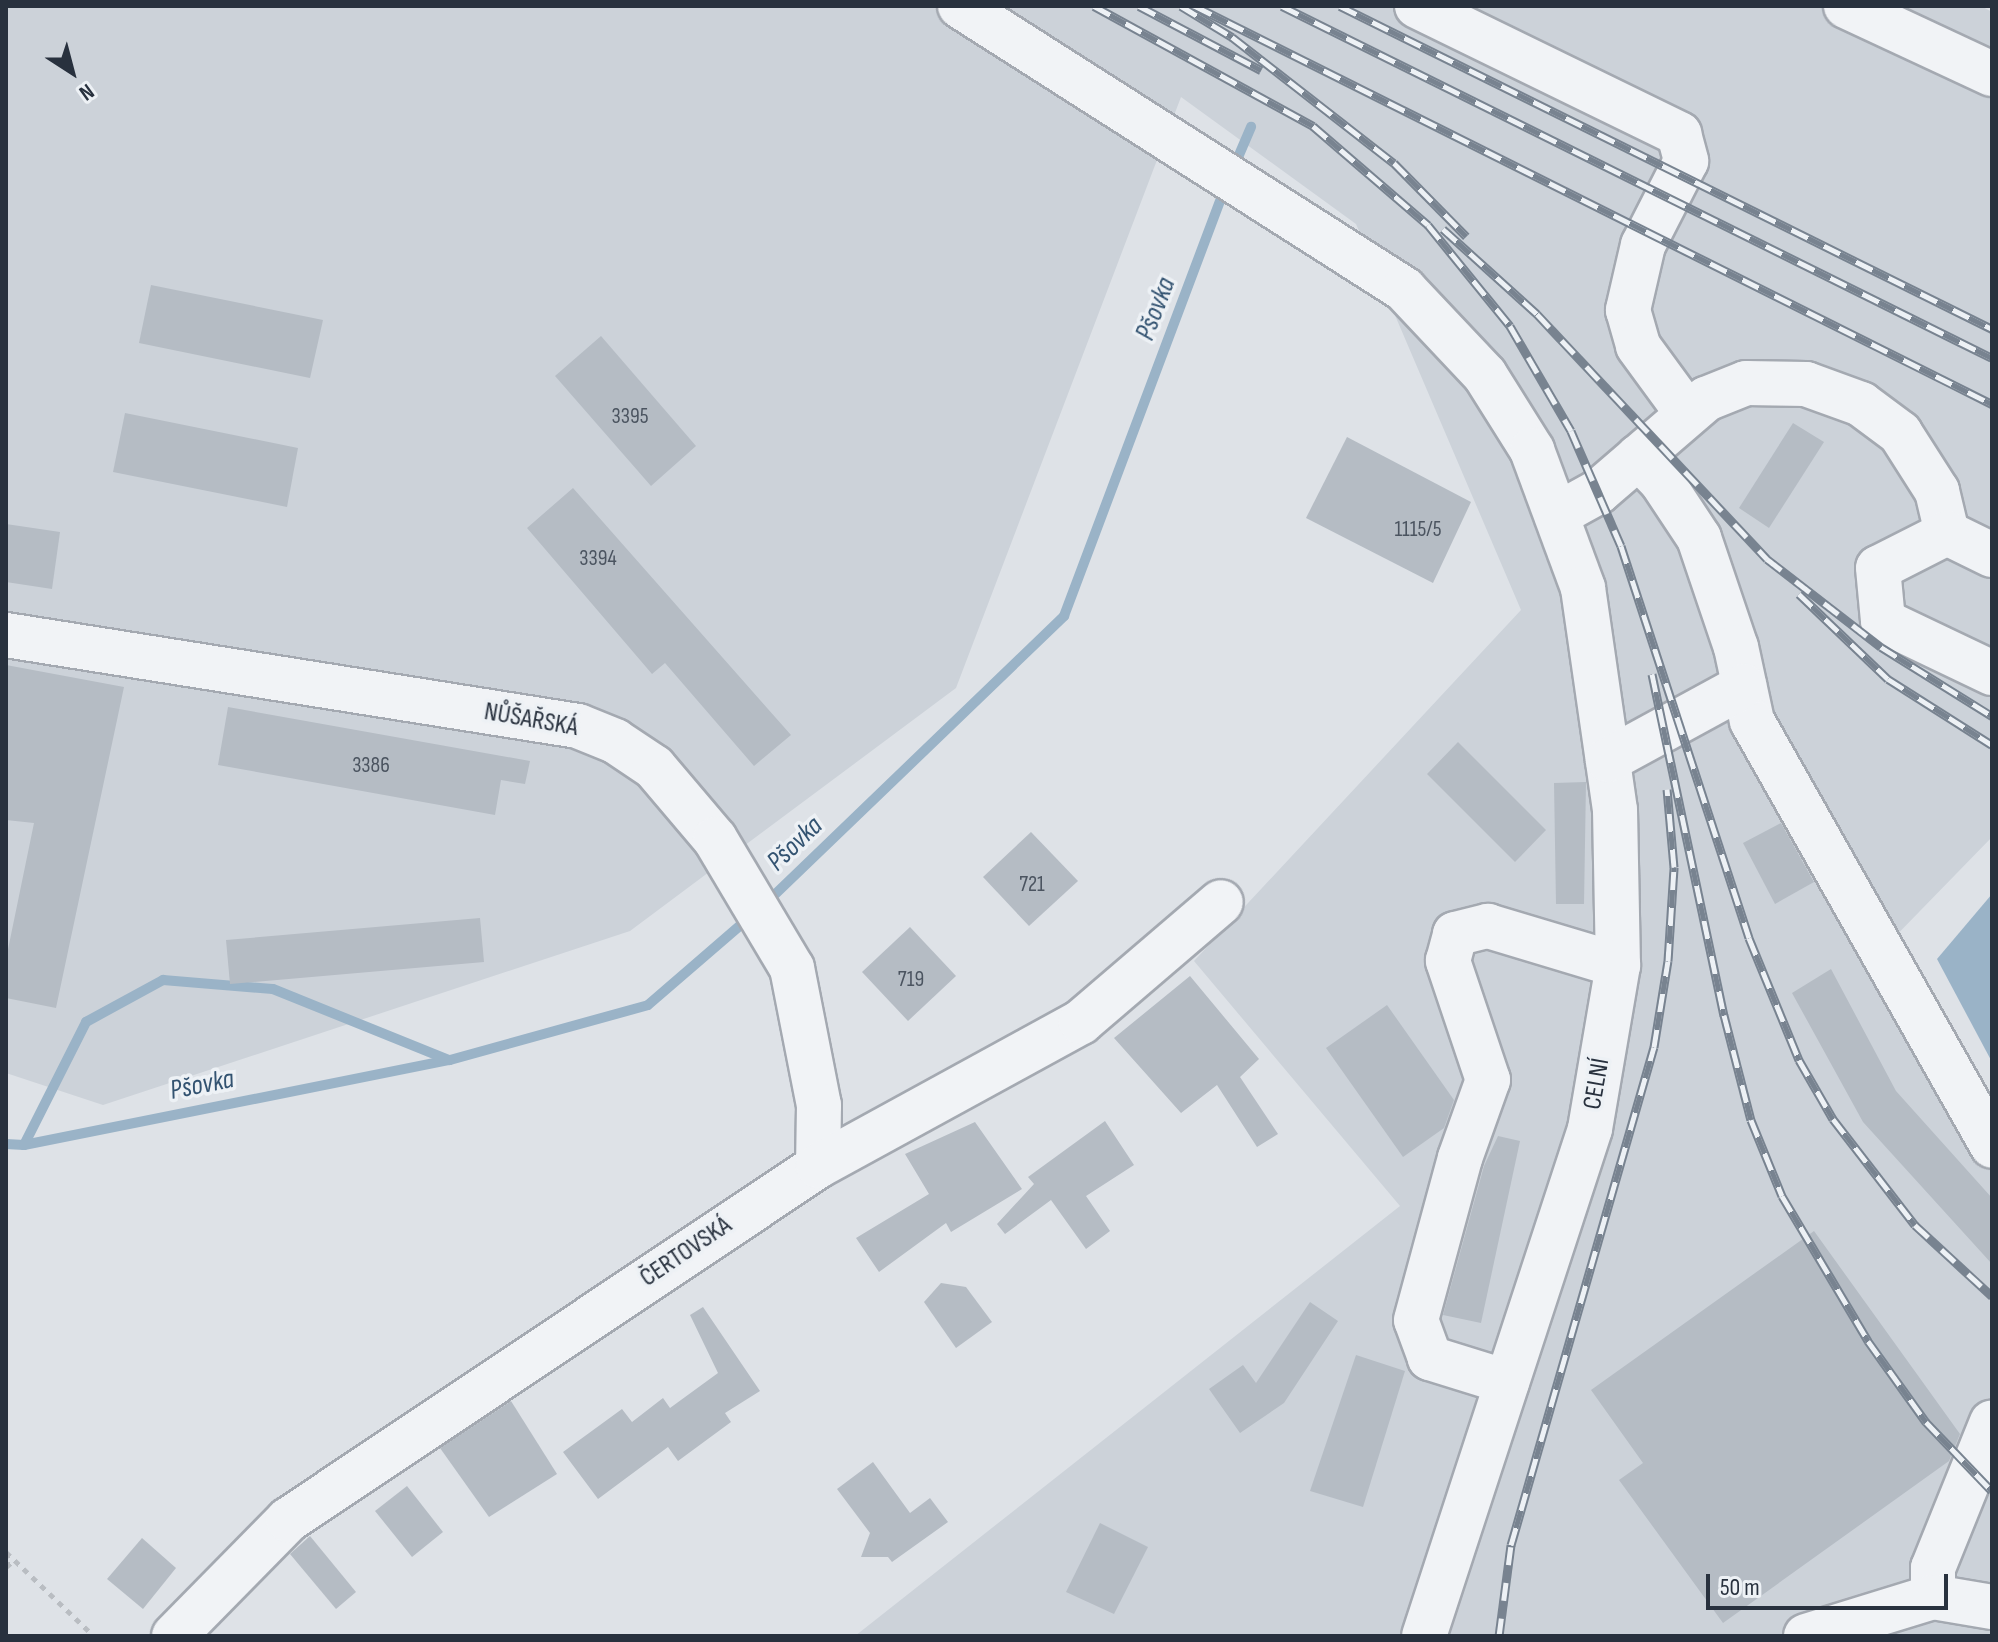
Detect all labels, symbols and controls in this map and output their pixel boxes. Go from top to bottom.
north arrow [32,32,112,112]
text: N [74,77,99,106]
water label: Pšovka [1129,273,1183,345]
house number: 3395 [611,404,649,430]
house number: 1115/5 [1394,517,1442,543]
house number: 3394 [579,546,617,572]
street label: NŮŠAŘSKÁ [482,696,580,744]
house number: 3386 [352,753,390,779]
water label: Pšovka [760,810,830,878]
house number: 721 [1019,872,1045,898]
house number: 719 [898,967,924,993]
street label: CELNÍ [1577,1056,1617,1112]
water label: Pšovka [167,1062,237,1108]
street label: ČERTOVSKÁ [634,1210,738,1294]
scale bar [1710,1558,1952,1608]
text: 50 m [1720,1573,1760,1602]

